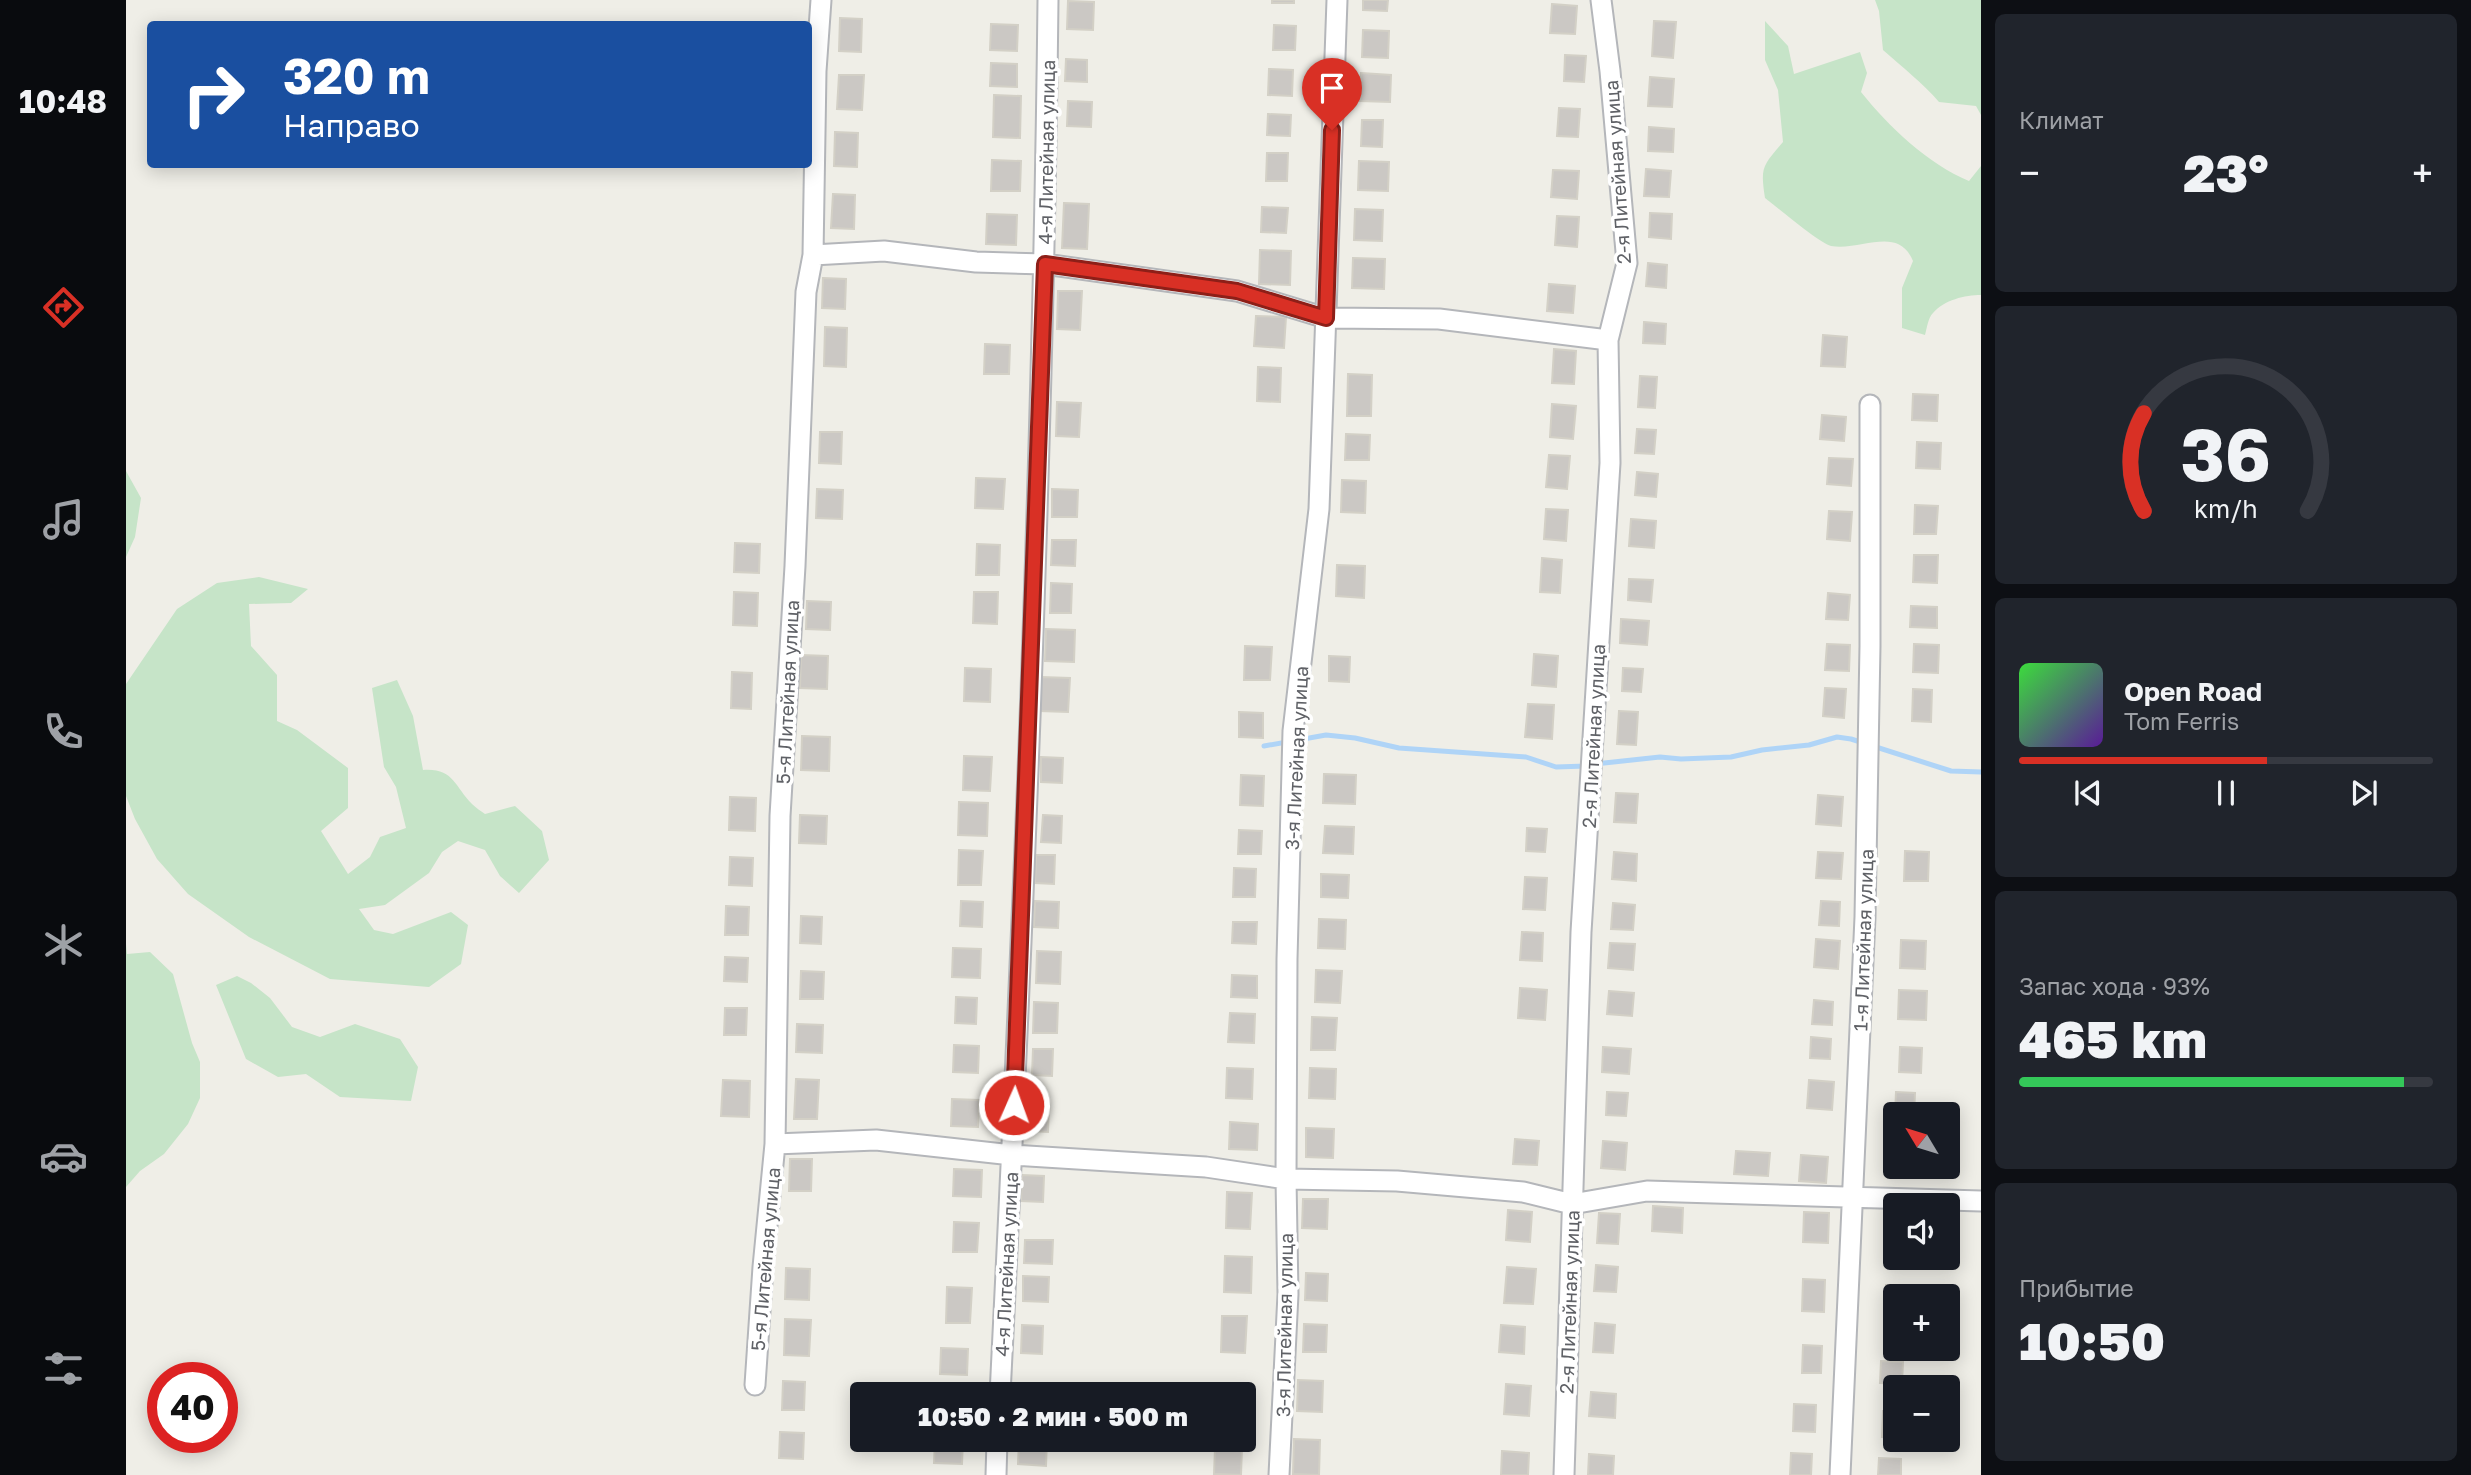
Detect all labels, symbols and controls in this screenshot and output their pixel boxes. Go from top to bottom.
text: 320 m [283,46,430,105]
icon: right [168,49,259,140]
pin [1302,58,1362,130]
street label: 4-я Литейная улица [1033,59,1059,245]
icon: arrive [1313,69,1351,107]
street label: 2-я Литейная улица [1599,79,1635,265]
text: 10:48 [19,82,107,120]
text: Направо [283,106,420,144]
text: Климат [2019,106,2104,134]
text: 23° [2183,141,2269,203]
text: − [2019,150,2040,195]
text: + [2412,150,2433,195]
icon: directions [39,283,88,332]
text: 36 [2181,411,2271,498]
text: km/h [2194,493,2258,524]
icon: music [39,495,88,544]
street label: 5-я Литейная улица [771,599,803,785]
street label: 2-я Литейная улица [1577,643,1609,829]
street label: 3-я Литейная улица [1280,665,1312,851]
text: Open Road [2124,676,2262,707]
icon: phone [39,707,88,756]
text: Tom Ferris [2124,707,2239,735]
icon: previous [2069,774,2107,812]
icon: pause [2207,774,2245,812]
icon: next [2345,774,2383,812]
street label: 1-я Литейная улица [1848,848,1878,1032]
icon: climate [39,920,88,969]
text: Запас хода · 93% [2019,972,2210,1000]
text: 465 km [2019,1007,2207,1069]
position arrow [977,1068,1051,1142]
north arrow [1883,1102,1960,1180]
map controls [1883,1102,1960,1452]
icon: car [39,1132,88,1181]
street label: 5-я Литейная улица [746,1166,784,1352]
street label: 4-я Литейная улица [990,1171,1022,1357]
button: sound [1883,1193,1960,1270]
street label: 2-я Литейная улица [1554,1209,1584,1395]
street label: 3-я Литейная улица [1271,1233,1297,1417]
text: Прибытие [2019,1274,2134,1302]
button: + [1883,1284,1960,1361]
text: 10:50 [2019,1309,2165,1371]
icon: filters [39,1344,88,1393]
speed limit sign: 40 [147,1362,238,1453]
button: − [1883,1375,1960,1452]
text: 10:50 · 2 мин · 500 m [918,1401,1188,1432]

